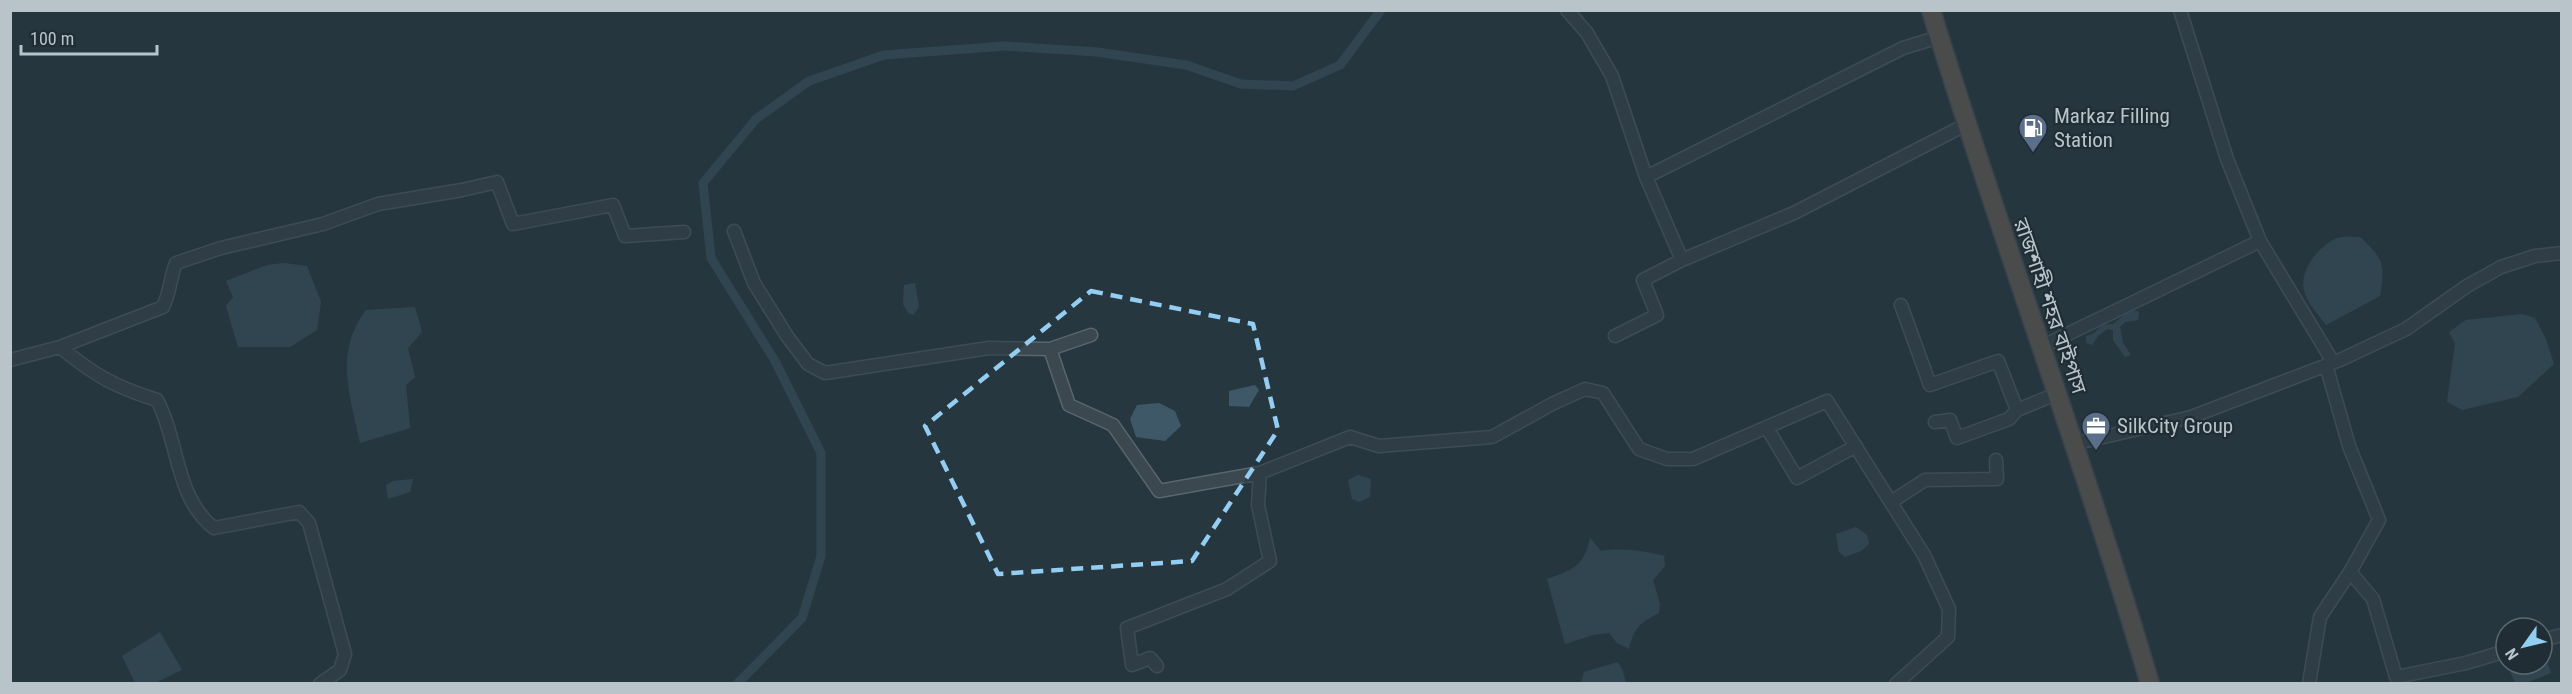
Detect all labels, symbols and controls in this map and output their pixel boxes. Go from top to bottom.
scale bar [21,18,158,56]
text: 100 m [30,28,74,49]
place label: Markaz Filling Station [2054,104,2170,152]
fuel station icon: Markaz Filling Station [2017,112,2049,154]
street label: রাজশাহী শহর বাইপাস [2008,214,2092,398]
office icon: SilkCity Group [2080,410,2112,452]
place label: SilkCity Group [2117,414,2233,438]
north arrow [2494,616,2554,676]
text: N [2501,645,2523,663]

